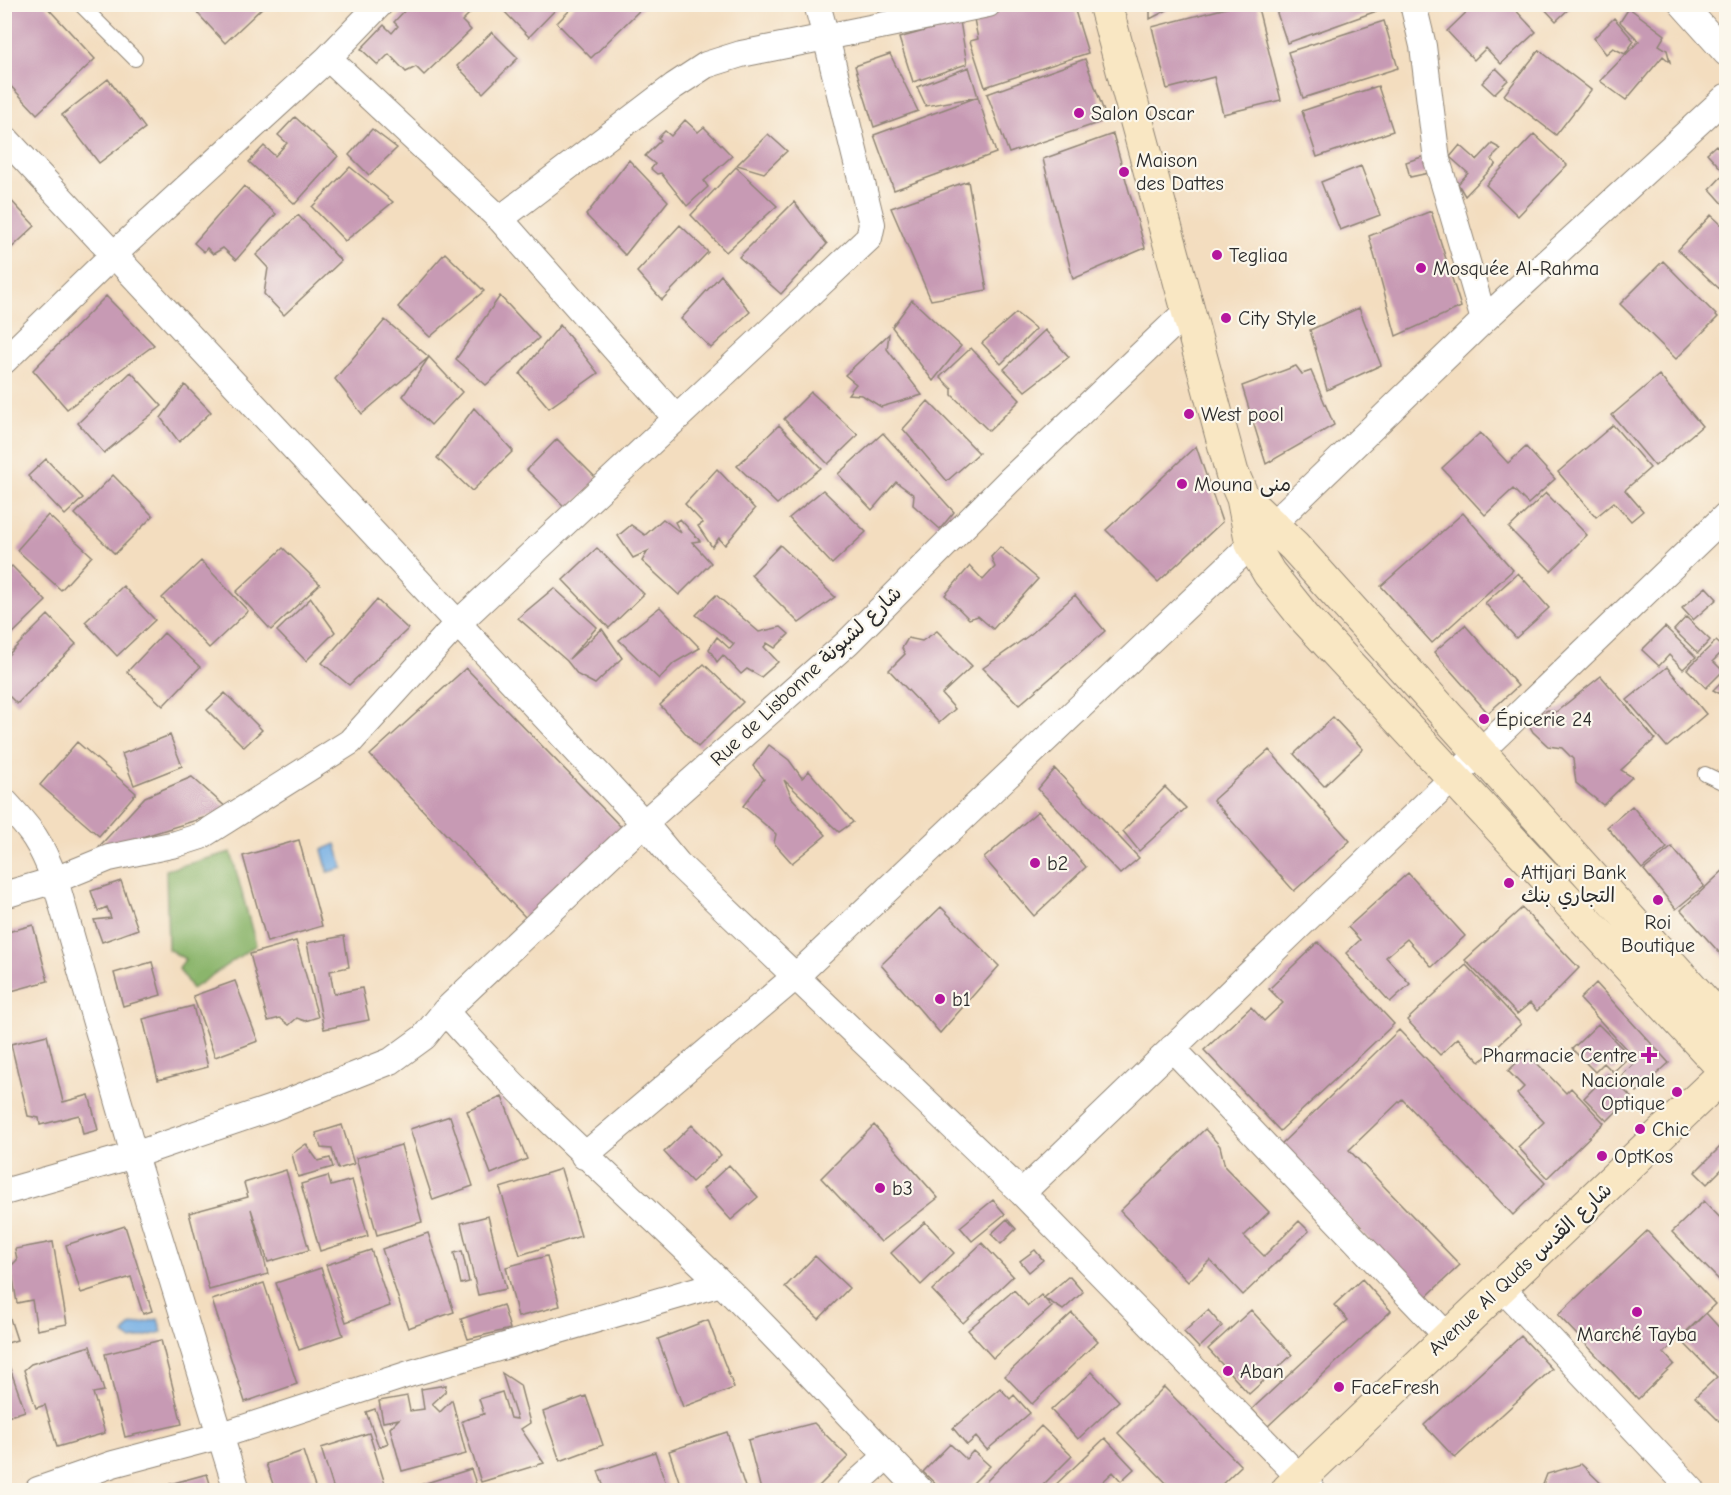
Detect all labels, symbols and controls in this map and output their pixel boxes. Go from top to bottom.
place label: Salon Oscar [1091,102,1194,125]
marker: Salon Oscar [1072,106,1086,120]
place label: Maison des Dattes [1136,149,1224,195]
marker: Maison des Dattes [1117,165,1131,179]
place label: Tegliaa [1229,244,1288,267]
marker: Tegliaa [1210,248,1224,262]
place label: Mosquée Al-Rahma [1433,257,1599,280]
marker: Mosquée Al-Rahma [1414,261,1428,275]
place label: City Style [1238,307,1316,330]
marker: City Style [1219,311,1233,325]
place label: West pool [1201,403,1284,426]
marker: West pool [1182,407,1196,421]
place label: Mouna منى [1194,473,1291,497]
marker: Mouna منى [1175,477,1189,491]
street label: Rue de Lisbonne شارع لشبونة [706,581,908,772]
place label: Épicerie 24 [1496,708,1592,731]
marker: Épicerie 24 [1477,712,1491,726]
place label: b2 [1047,852,1068,875]
marker: b2 [1028,856,1042,870]
place label: Attijari Bank التجاري بنك [1521,861,1627,910]
marker: Attijari Bank التجاري بنك [1502,876,1516,890]
marker: Roi Boutique [1651,893,1665,907]
place label: Roi Boutique [1621,911,1695,957]
place label: b1 [952,988,971,1011]
marker: b1 [933,992,947,1006]
place label: Pharmacie Centre [1482,1044,1637,1067]
marker: Pharmacie Centre [1642,1048,1656,1062]
place label: Nacionale Optique [1581,1069,1665,1115]
marker: Nacionale Optique [1670,1085,1684,1099]
place label: Chic [1652,1118,1690,1141]
marker: Chic [1633,1122,1647,1136]
place label: OptKos [1614,1145,1673,1168]
marker: OptKos [1595,1149,1609,1163]
place label: b3 [892,1177,913,1200]
street label: Avenue Al Quds شارع القدس [1424,1178,1618,1362]
marker: b3 [873,1181,887,1195]
marker: Marché Tayba [1630,1305,1644,1319]
place label: Marché Tayba [1577,1323,1697,1346]
place label: Aban [1240,1360,1284,1383]
marker: Aban [1221,1364,1235,1378]
place label: FaceFresh [1351,1376,1440,1399]
marker: FaceFresh [1332,1380,1346,1394]

